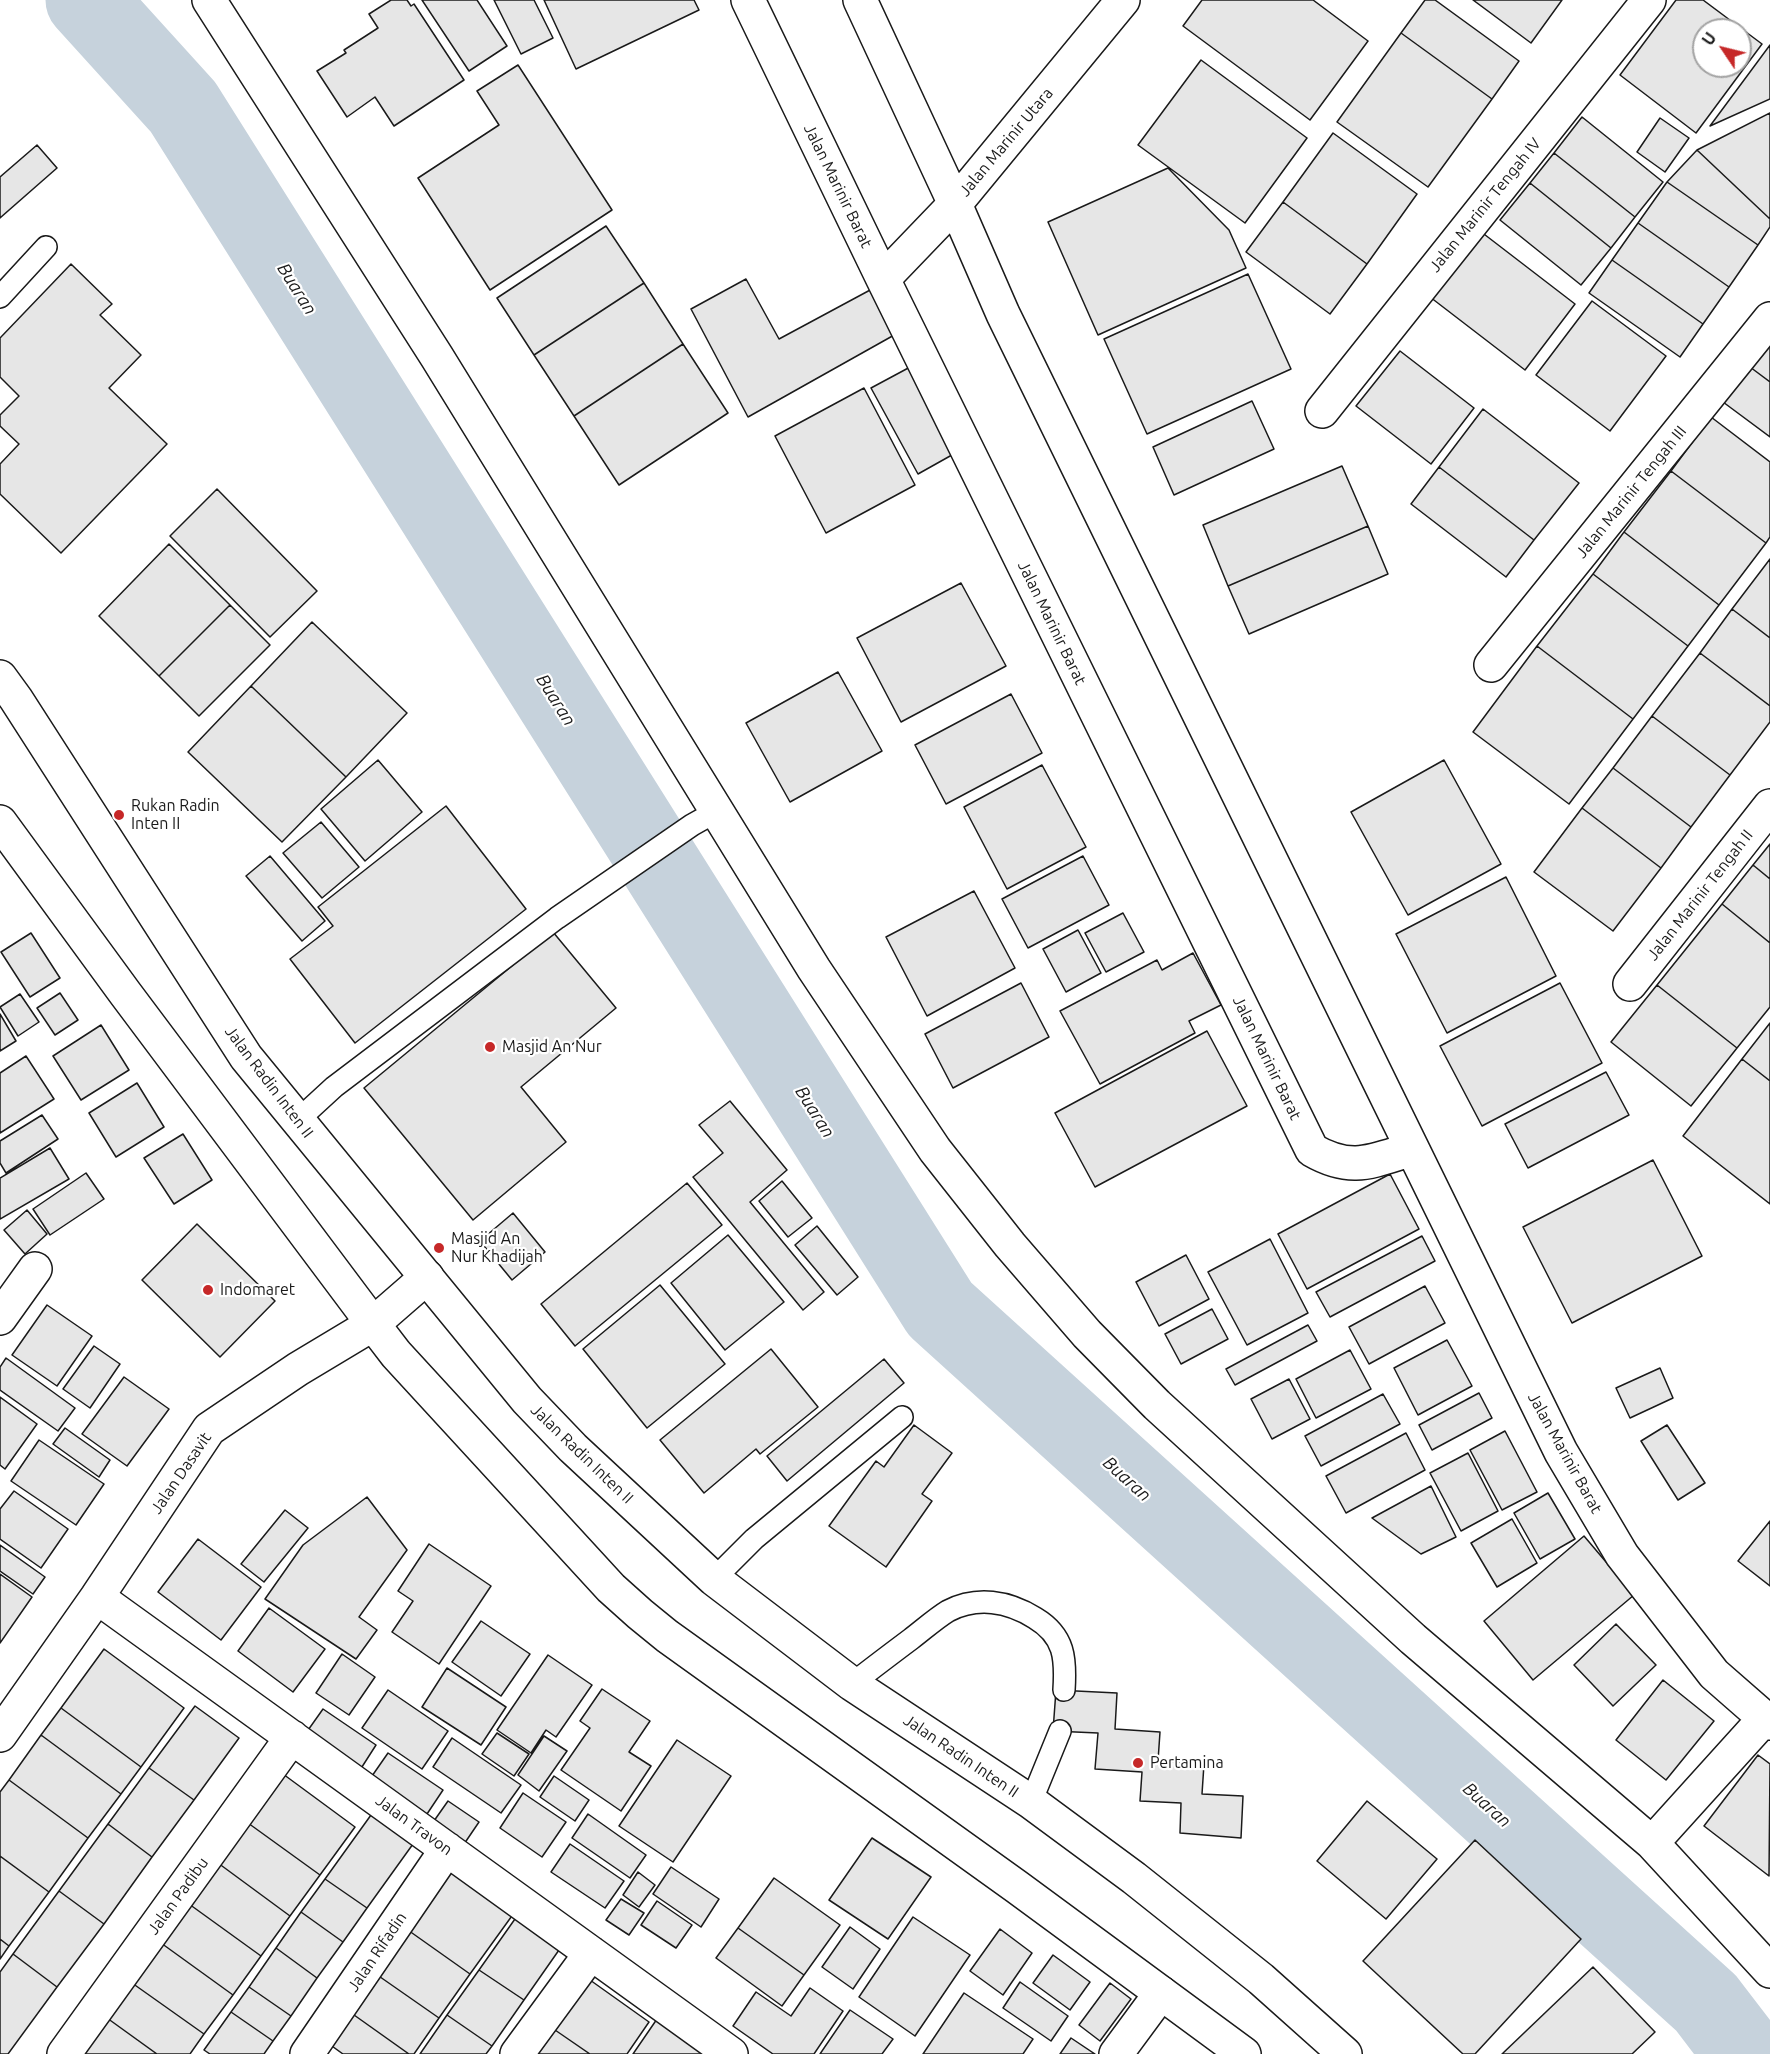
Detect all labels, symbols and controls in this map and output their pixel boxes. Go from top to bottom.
north arrow [1692,18,1752,78]
text: U [1698,29,1719,49]
street label: Jalan Marinir Utara [955,84,1057,200]
street label: Jalan Marinir Barat [800,121,876,251]
street label: Jalan Marinir Tengah IV [1425,134,1545,276]
water label: Buaran [273,259,321,319]
street label: Jalan Marinir Tengah III [1572,422,1690,562]
street label: Jalan Marinir Barat [1014,558,1090,688]
water label: Buaran [532,670,580,730]
place label: Rukan Radin Inten II [131,796,220,834]
marker: Rukan Radin Inten II [112,808,126,822]
street label: Jalan Marinir Tengah II [1643,826,1757,964]
street label: Jalan Marinir Barat [1229,993,1305,1123]
street label: Jalan Radin Inten II [221,1022,317,1142]
place label: Masjid An Nur [502,1037,602,1057]
marker: Masjid An Nur [483,1040,497,1054]
water label: Buaran [791,1082,839,1142]
place label: Masjid An Nur Khadijah [451,1229,543,1267]
marker: Masjid An Nur Khadijah [432,1241,446,1255]
place label: Indomaret [220,1280,295,1300]
marker: Indomaret [201,1283,215,1297]
street label: Jalan Marinir Barat [1524,1389,1606,1517]
street label: Jalan Radin Inten II [527,1400,637,1508]
street label: Jalan Dasavit [147,1429,215,1517]
water label: Buaran [1099,1452,1155,1506]
street label: Jalan Radin Inten II [900,1710,1022,1802]
place label: Pertamina [1150,1753,1224,1773]
marker: Pertamina [1131,1756,1145,1770]
water label: Buaran [1459,1778,1515,1832]
street label: Jalan Travon [372,1791,456,1859]
street label: Jalan Padibu [144,1854,212,1938]
street label: Jalan Rifadin [343,1909,411,1995]

